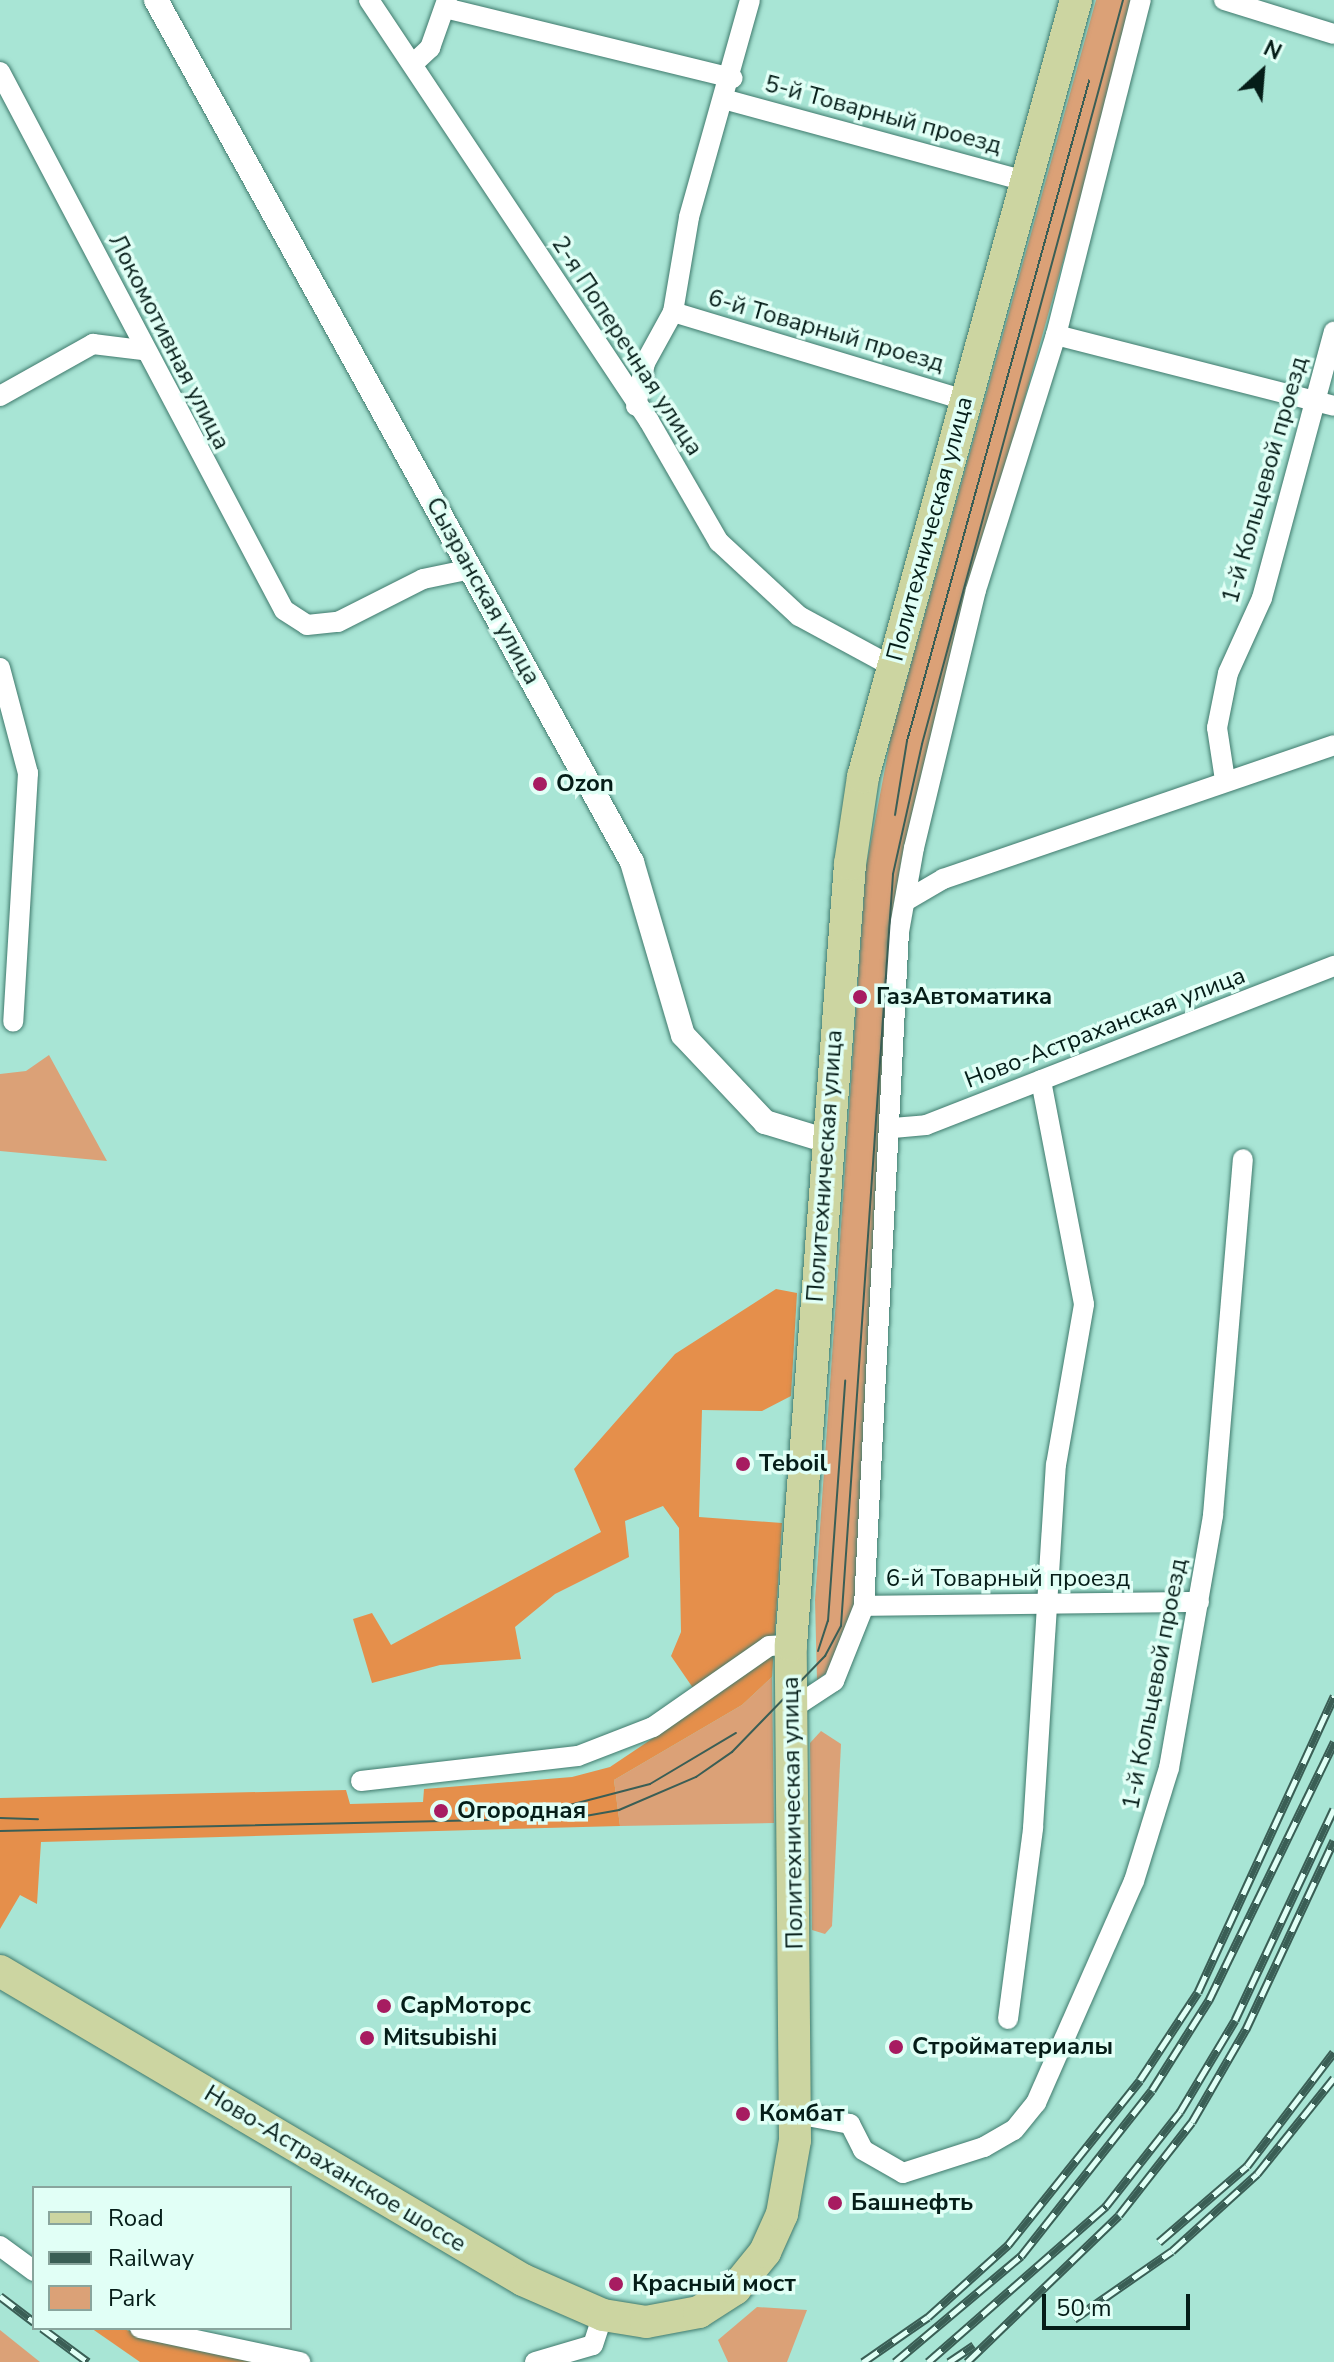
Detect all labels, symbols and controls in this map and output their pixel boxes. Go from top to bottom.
north arrow [1222,32,1302,112]
text: N [1259,33,1286,68]
street label: 5-й Товарный проезд [761,69,1005,161]
street label: Локомотивная улица [102,230,236,454]
street label: 2-я Поперечная улица [545,231,709,461]
street label: 6-й Товарный проезд [705,283,947,379]
street label: 1-й Кольцевой проезд [1216,353,1314,607]
street label: Политехническая улица [881,394,979,664]
street label: Сызранская улица [420,492,546,690]
place label: Ozon [556,770,614,798]
marker: Ozon [531,775,549,793]
street label: Ново-Астраханская улица [961,961,1249,1095]
place label: ГазАвтоматика [876,983,1052,1011]
marker: ГазАвтоматика [851,988,869,1006]
street label: Политехническая улица [801,1029,849,1303]
place label: Teboil [759,1450,827,1478]
marker: Teboil [734,1455,752,1473]
street label: 1-й Кольцевой проезд [1116,1556,1194,1812]
street label: 6-й Товарный проезд [886,1565,1130,1593]
street label: Политехническая улица [776,1676,810,1950]
place label: Огородная [457,1797,586,1825]
marker: Огородная [432,1802,450,1820]
place label: СарМоторс [400,1992,531,2020]
marker: СарМоторс [375,1997,393,2015]
place label: Mitsubishi [383,2024,497,2052]
marker: Mitsubishi [358,2029,376,2047]
place label: Стройматериалы [912,2033,1113,2061]
marker: Стройматериалы [887,2038,905,2056]
street label: Ново-Астраханское шоссе [199,2079,471,2259]
place label: Комбат [759,2100,845,2128]
marker: Комбат [734,2105,752,2123]
legend [32,2186,292,2330]
place label: Башнефть [851,2189,973,2217]
marker: Башнефть [826,2194,844,2212]
text: Road [108,2202,164,2234]
text: Railway [108,2242,194,2274]
place label: Красный мост [632,2270,796,2298]
marker: Красный мост [607,2275,625,2293]
scale bar [1046,2278,1194,2328]
text: Park [108,2282,156,2314]
text: 50 m [1056,2292,1112,2324]

